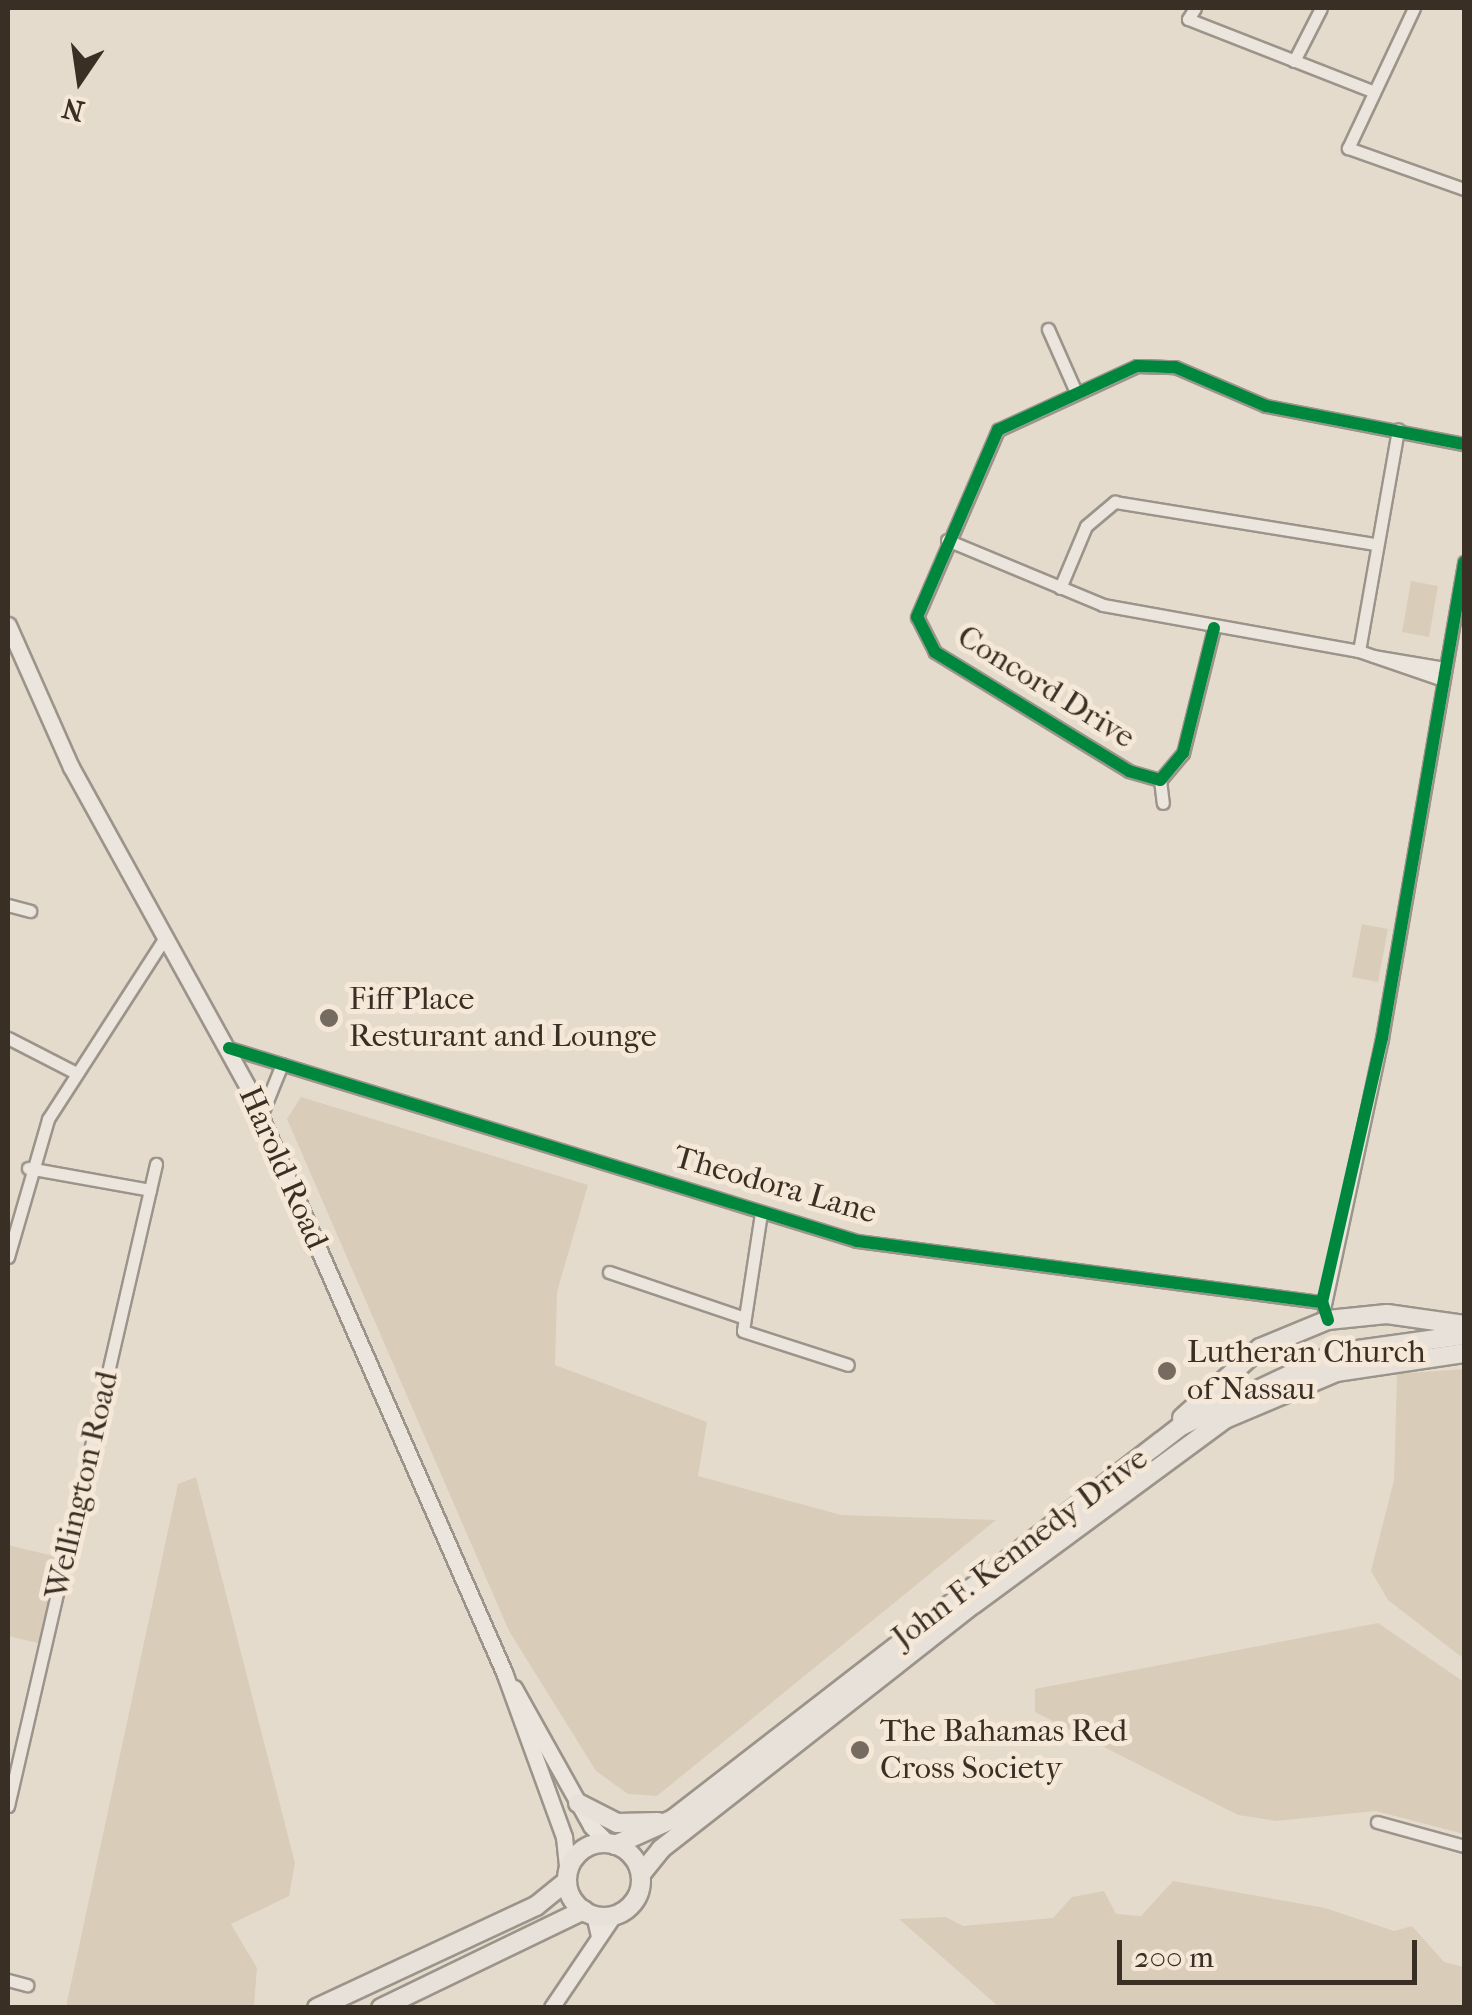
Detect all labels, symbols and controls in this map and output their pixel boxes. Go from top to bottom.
north arrow [30,30,130,130]
text: N [59,91,87,128]
street label: Concord Drive [950,617,1142,757]
place label: Fiff Place Resturant and Lounge [349,981,657,1056]
marker: Fiff Place Resturant and Lounge [318,1007,340,1029]
street label: Harold Road [230,1081,336,1255]
street label: Theodora Lane [669,1138,881,1232]
place label: Lutheran Church of Nassau [1187,1334,1426,1409]
marker: Lutheran Church of Nassau [1156,1360,1178,1382]
street label: Wellington Road [37,1367,127,1603]
street label: John F. Kennedy Drive [885,1439,1155,1657]
place label: The Bahamas Red Cross Society [880,1713,1127,1788]
marker: The Bahamas Red Cross Society [849,1739,871,1761]
scale bar [1122,1920,1422,1982]
text: 200 m [1134,1940,1214,1975]

